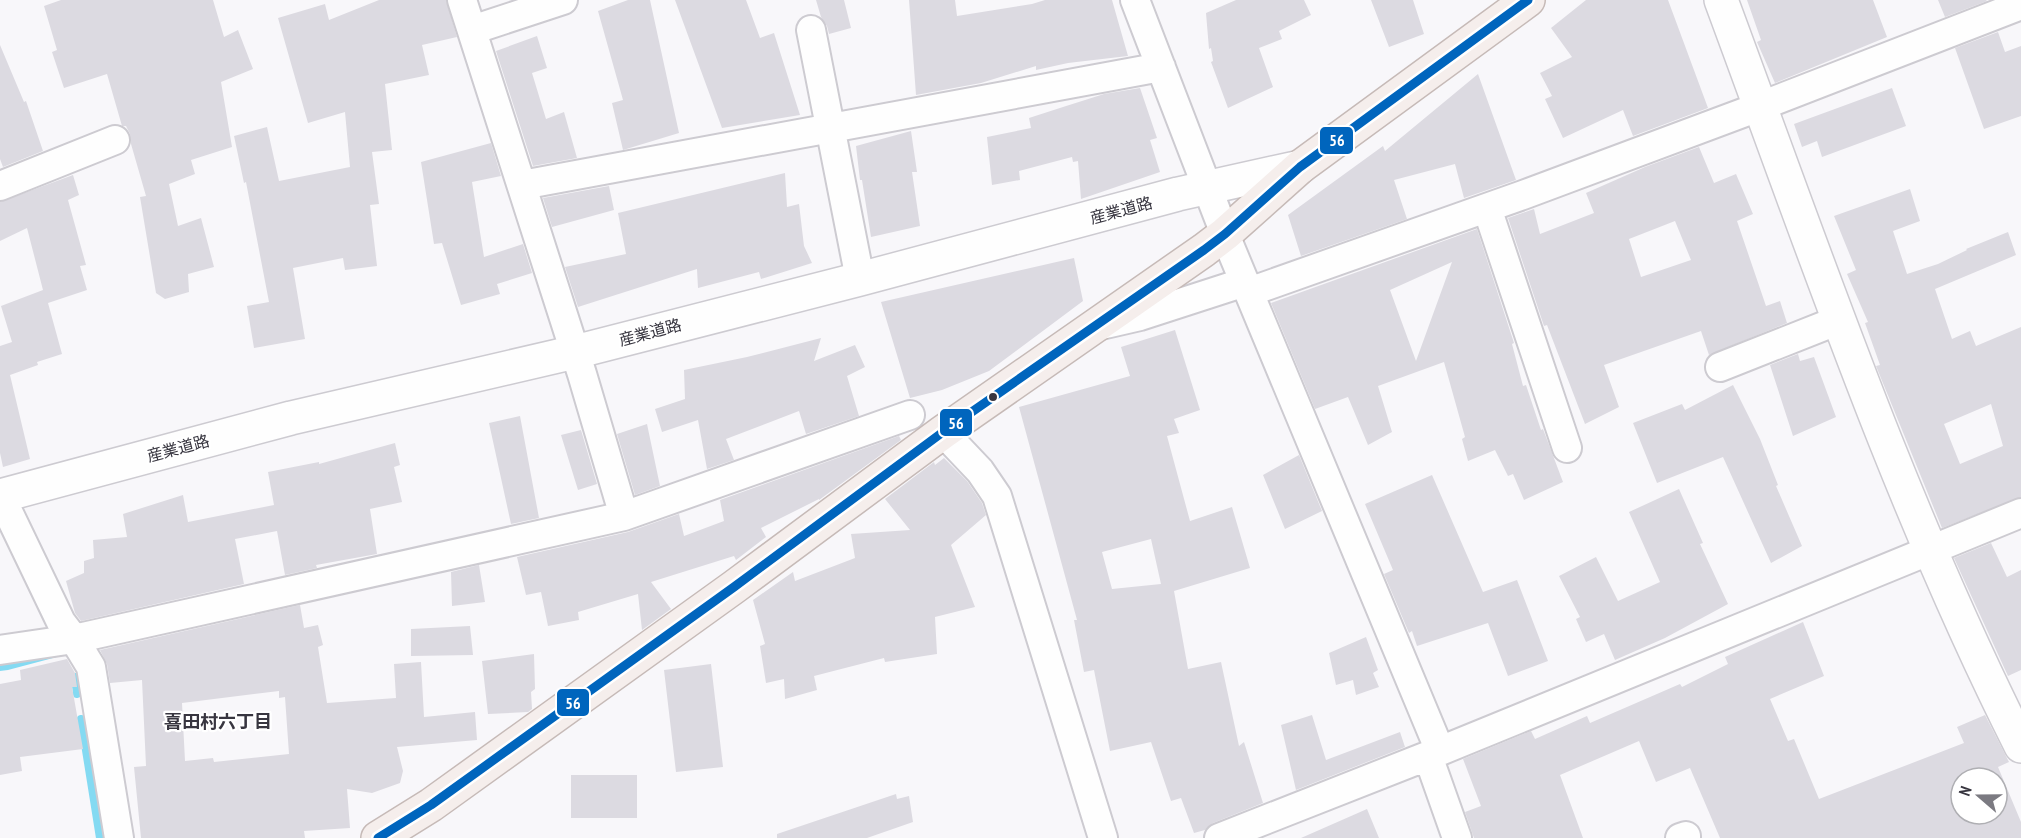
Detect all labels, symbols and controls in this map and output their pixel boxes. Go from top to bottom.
line badge: 56 [1319,126,1354,155]
text: 56 [1329,130,1345,150]
street label: 産業道路 [1087,192,1155,228]
street label: 産業道路 [616,314,684,350]
unlabelled marker [987,391,999,403]
line badge: 56 [939,408,973,437]
text: 56 [948,413,964,433]
street label: 産業道路 [144,430,212,466]
line badge: 56 [556,688,590,717]
text: 56 [565,693,581,713]
district label: 喜田村六丁目 [164,710,272,733]
north arrow [1949,766,2009,826]
text: N [1954,783,1976,798]

